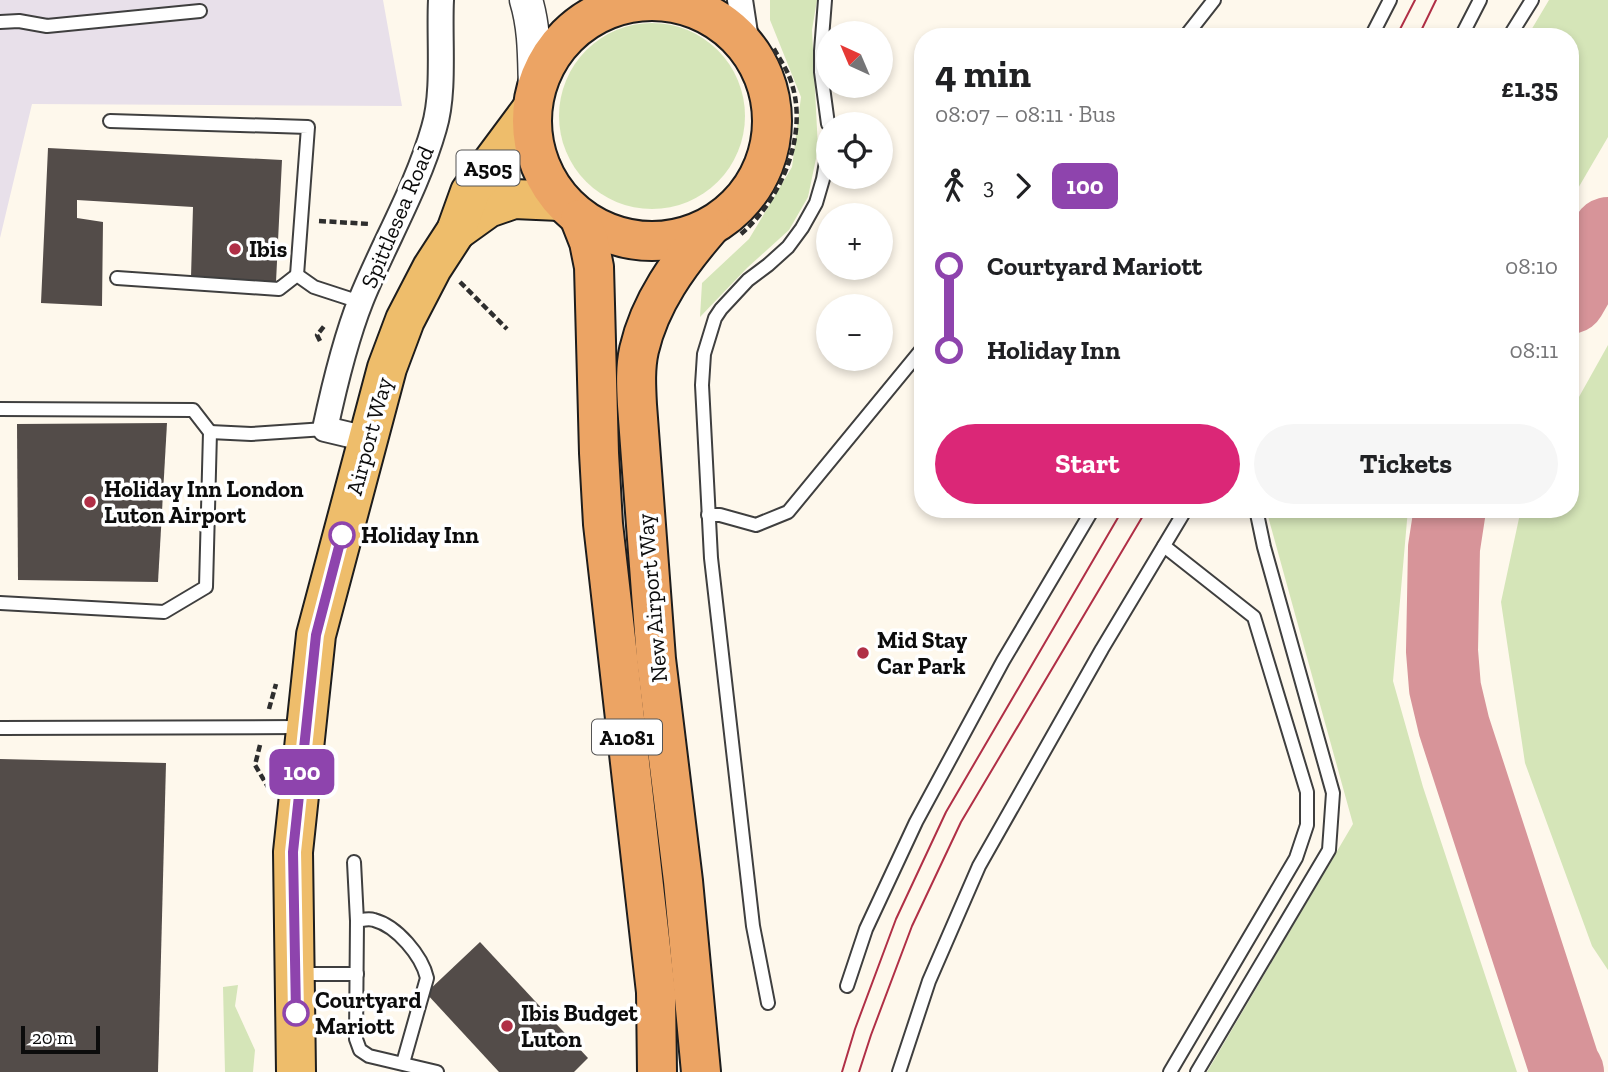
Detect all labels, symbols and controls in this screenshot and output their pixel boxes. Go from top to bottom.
north arrow [816,21,892,98]
map controls [816,21,893,371]
text: 4 min [935,51,1031,97]
text: £1.35 [1501,72,1558,104]
text: 08:07 – 08:11 · Bus [935,100,1115,128]
button: locate [816,112,893,189]
street label: Spittlesea Road [354,141,440,292]
road number: A505 [456,150,520,186]
icon: walk [935,167,973,205]
icon: forward [1004,167,1042,205]
text: 100 [1066,171,1104,200]
text: 3 [983,172,994,200]
button: + [816,203,893,280]
place label: Ibis [249,235,287,263]
marker: Ibis [227,241,243,257]
text: Courtyard Mariott [987,250,1202,282]
text: 08:10 [1505,252,1558,280]
button: − [816,294,893,371]
text: Holiday Inn [987,334,1120,366]
text: 08:11 [1510,336,1558,364]
street label: Airport Way [340,374,398,498]
button: Start [935,424,1240,504]
button: Tickets [1254,424,1558,504]
place label: Holiday Inn London Luton Airport [104,475,304,529]
marker: Holiday Inn London Luton Airport [82,494,98,510]
street label: New Airport Way [631,512,673,684]
place label: Holiday Inn [361,521,479,549]
marker: Holiday Inn [329,522,355,548]
place label: Mid Stay Car Park [877,626,968,680]
marker: Mid Stay Car Park [855,645,871,661]
road number: A1081 [592,720,662,754]
line badge: 100 [262,749,342,795]
text: 100 [283,757,321,786]
place label: Courtyard Mariott [315,986,422,1040]
place label: Ibis Budget Luton [521,999,639,1053]
marker: Courtyard Mariott [283,1000,309,1026]
marker: Ibis Budget Luton [499,1018,515,1034]
scale bar [21,1023,100,1055]
text: 20 m [32,1026,73,1049]

